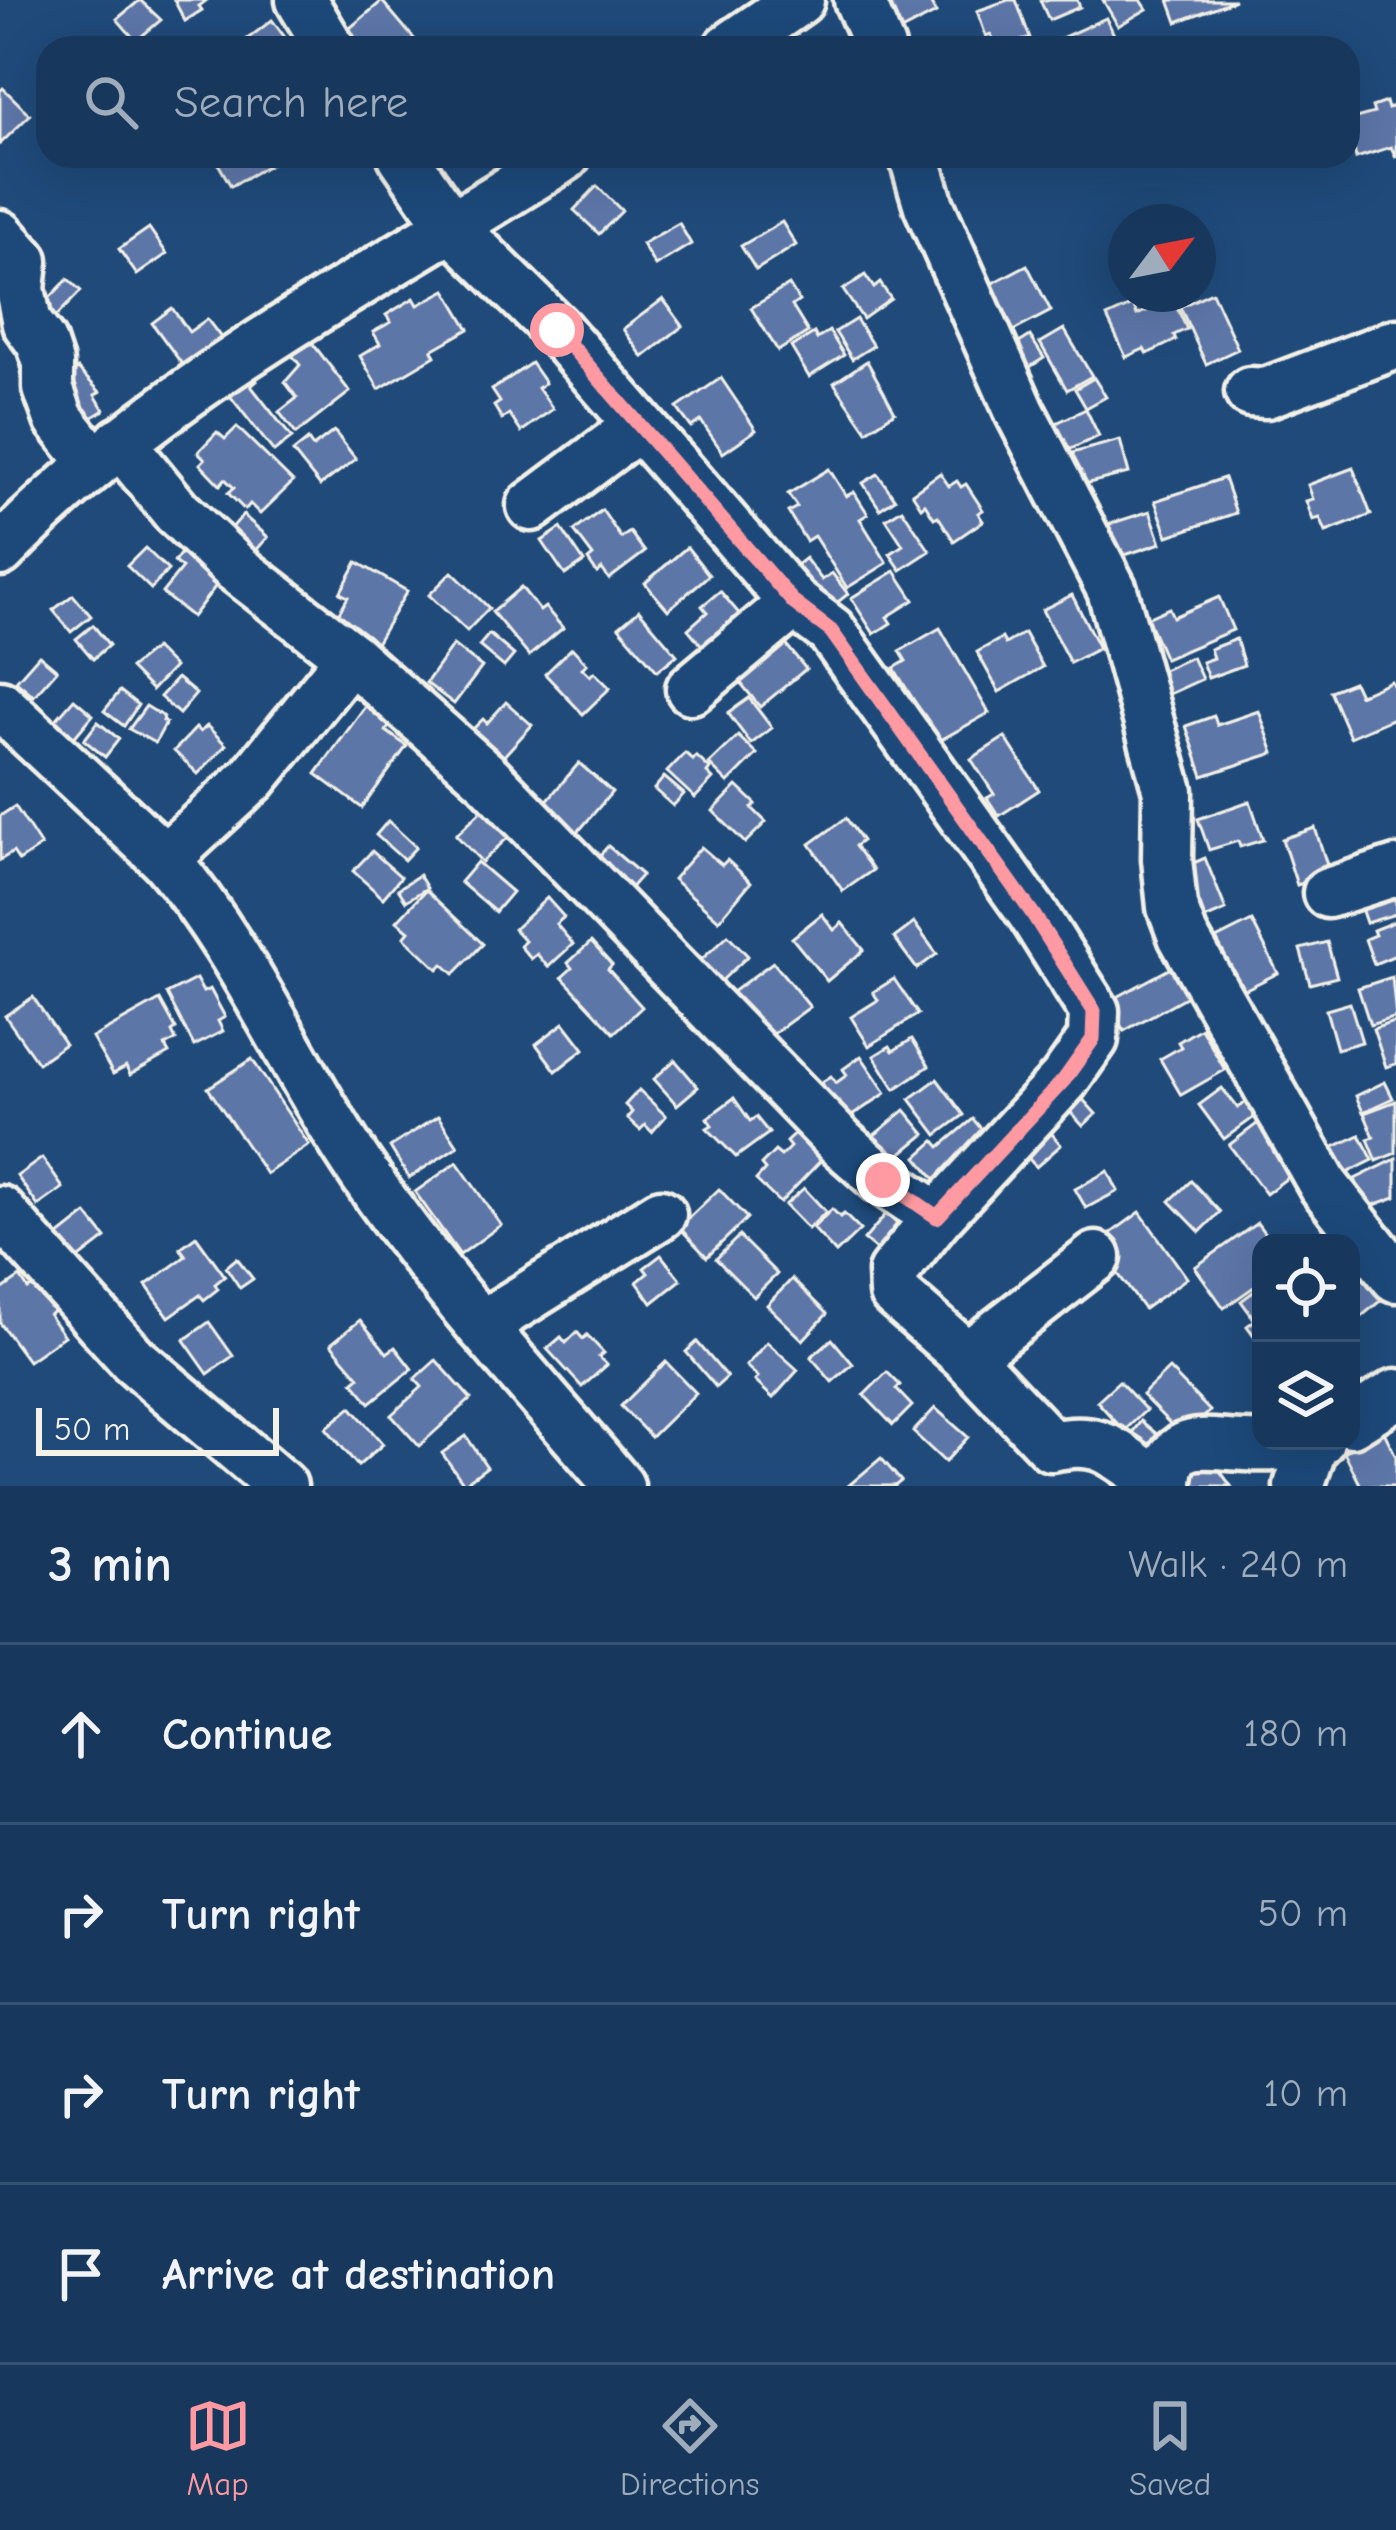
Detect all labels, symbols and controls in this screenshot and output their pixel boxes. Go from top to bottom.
search box [36,36,1360,168]
icon: search [78,69,144,135]
text: Search here [174,76,408,128]
north arrow [1108,204,1216,312]
route start [530,303,584,357]
route end [856,1153,910,1207]
map controls [1252,1234,1360,1450]
button: locate [1252,1234,1360,1342]
button: layers [1252,1342,1360,1450]
scale bar [36,1402,279,1455]
text: 50 m [54,1410,130,1448]
text: 3 min [48,1535,172,1594]
text: Walk · 240 m [1128,1542,1348,1587]
icon: ahead [48,1701,114,1767]
text: Continue [162,1708,332,1760]
text: 180 m [1243,1711,1348,1756]
icon: right [48,1881,114,1947]
text: Turn right [162,1888,360,1940]
text: 50 m [1258,1891,1348,1936]
icon: right [48,2061,114,2127]
text: Turn right [162,2068,360,2120]
text: 10 m [1264,2071,1348,2116]
icon: arrive [48,2241,114,2307]
text: Arrive at destination [162,2248,555,2300]
tab: Map [185,2393,251,2503]
tab: Directions [620,2393,760,2503]
tab: Saved [1129,2393,1211,2503]

